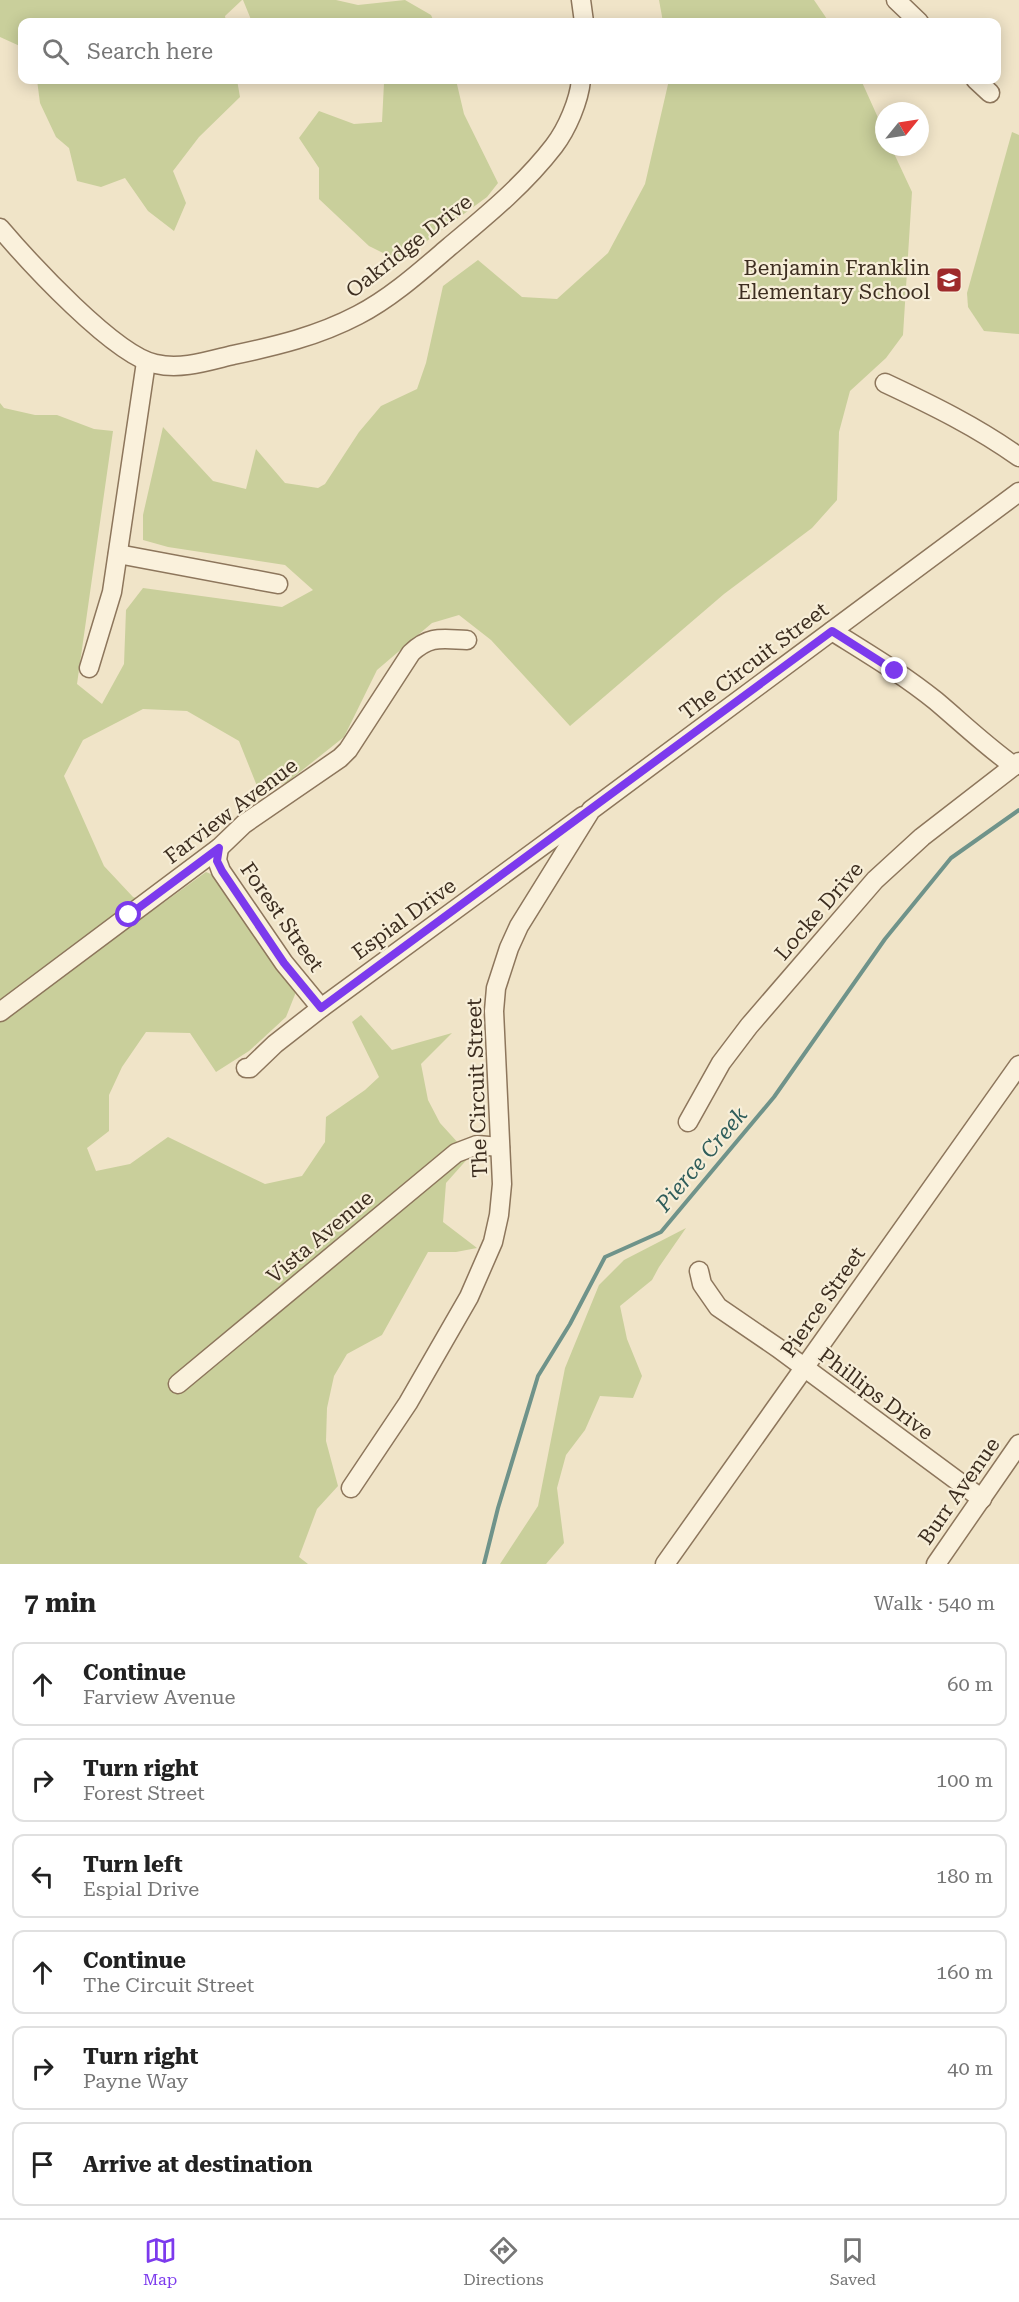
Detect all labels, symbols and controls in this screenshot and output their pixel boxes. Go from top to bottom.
search box [18,18,1001,84]
icon: search [39,35,72,68]
text: Search here [87,39,213,64]
north arrow [875,102,929,156]
street label: Oakridge Drive [341,189,477,303]
place label: Benjamin Franklin Elementary School [737,256,931,304]
school or university icon: Benjamin Franklin Elementary School [934,265,964,295]
street label: The Circuit Street [675,597,833,725]
route end [881,657,907,683]
street label: Farview Avenue [160,753,302,869]
street label: Locke Drive [770,857,868,965]
street label: Forest Street [236,858,329,976]
street label: Espial Drive [348,873,460,965]
route start [115,901,141,927]
street label: The Circuit Street [462,998,492,1178]
water label: Pierce Creek [650,1102,752,1217]
street label: Vista Avenue [262,1186,378,1288]
street label: Pierce Street [776,1242,870,1362]
street label: Phillips Drive [814,1343,938,1445]
street label: Burr Avenue [913,1433,1005,1549]
text: 7 min [24,1588,96,1618]
text: Walk · 540 m [874,1591,995,1615]
text: Continue [83,1660,186,1685]
icon: ahead [26,1668,59,1701]
text: 60 m [947,1672,993,1696]
text: Farview Avenue [83,1685,236,1709]
text: Turn right [83,1756,198,1781]
icon: right [26,1764,59,1797]
text: 100 m [936,1768,993,1792]
text: Forest Street [83,1781,205,1805]
text: Turn left [83,1852,183,1877]
icon: left [26,1860,59,1893]
text: 180 m [936,1864,993,1888]
text: Espial Drive [83,1877,199,1901]
text: Continue [83,1948,186,1973]
icon: ahead [26,1956,59,1989]
text: 160 m [936,1960,993,1984]
text: The Circuit Street [83,1973,254,1997]
text: Turn right [83,2044,198,2069]
icon: right [26,2052,59,2085]
text: 40 m [947,2056,993,2080]
text: Payne Way [83,2069,188,2093]
icon: arrive [26,2148,59,2181]
text: Arrive at destination [83,2152,312,2177]
tab: Map [143,2234,177,2289]
tab: Directions [463,2234,544,2289]
tab: Saved [830,2234,876,2289]

